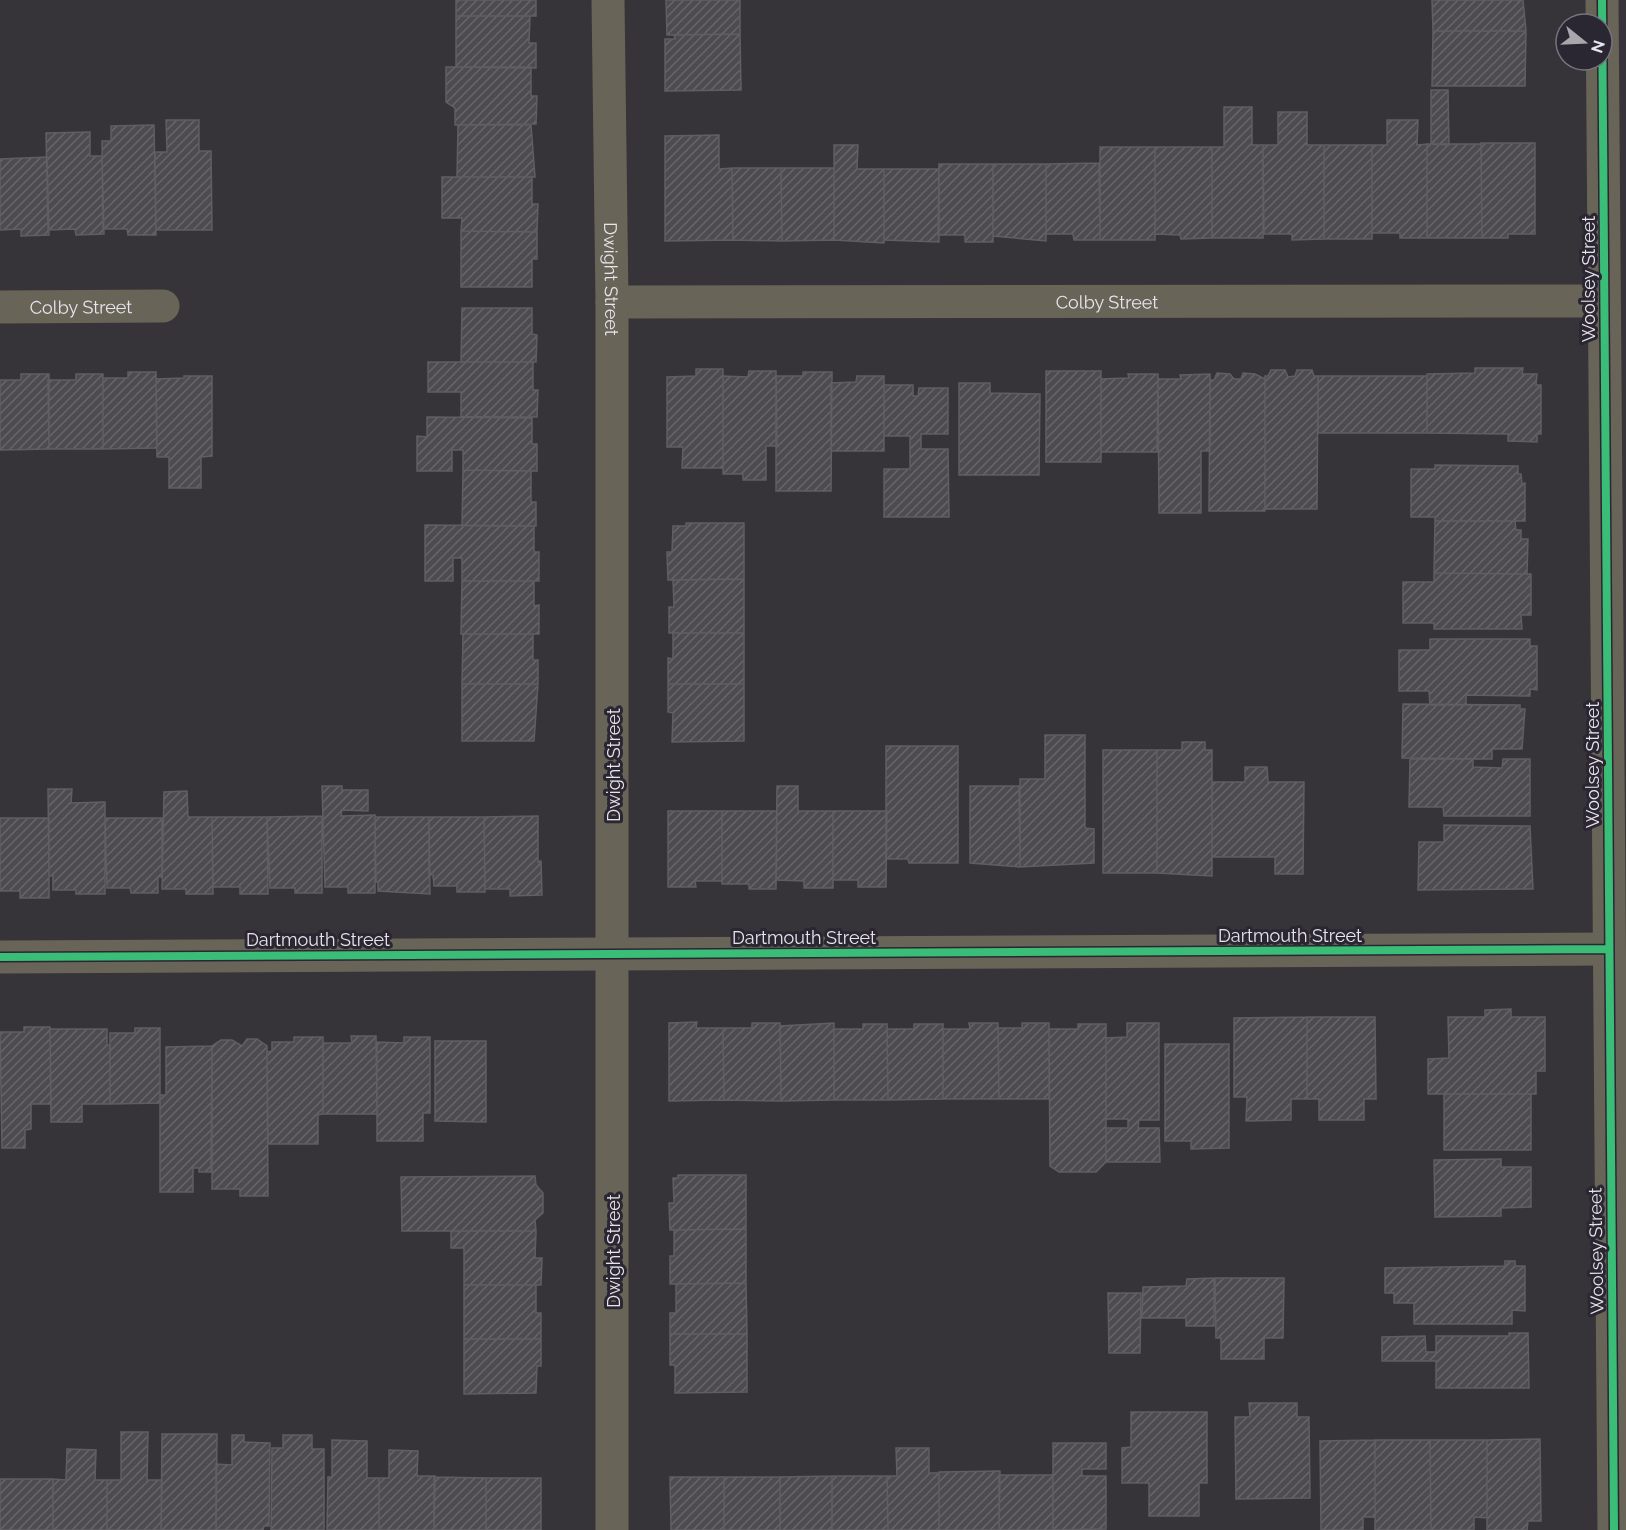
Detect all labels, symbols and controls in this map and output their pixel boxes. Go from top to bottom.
north arrow [1554,12,1614,72]
text: N [1587,38,1609,55]
street label: Woolsey Street [1578,216,1599,342]
street label: Dwight Street [600,222,623,336]
street label: Colby Street [1056,291,1158,312]
street label: Colby Street [30,296,132,317]
street label: Woolsey Street [1582,702,1603,828]
street label: Dwight Street [603,708,624,822]
street label: Dartmouth Street [1218,925,1362,946]
street label: Dartmouth Street [732,927,876,948]
street label: Dartmouth Street [246,929,390,950]
street label: Woolsey Street [1584,1187,1608,1315]
street label: Dwight Street [603,1194,624,1308]

